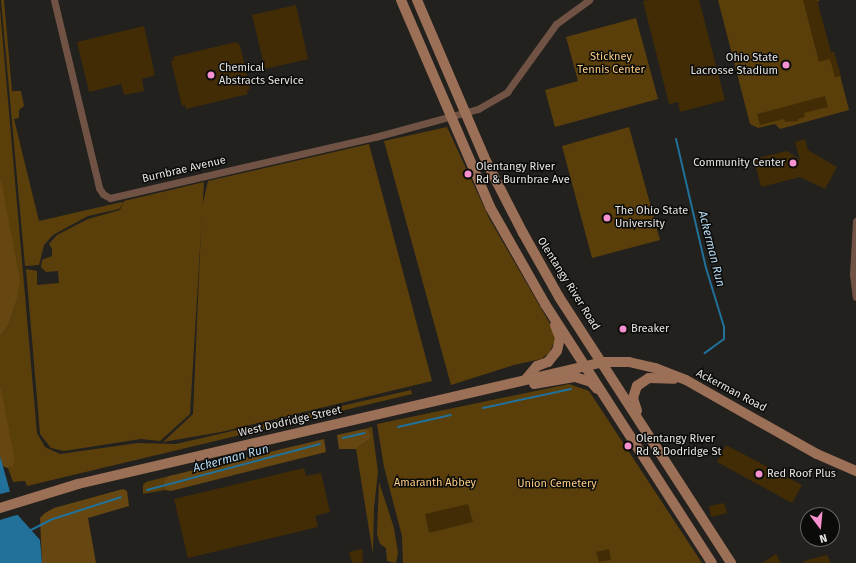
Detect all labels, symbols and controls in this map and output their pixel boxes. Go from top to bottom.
park label: Stickney Tennis Center [577,51,645,77]
place label: Ohio State Lacrosse Stadium [691,52,778,78]
marker: Ohio State Lacrosse Stadium [781,60,791,70]
place label: Chemical Abstracts Service [219,62,304,88]
marker: Chemical Abstracts Service [206,70,216,80]
street label: Burnbrae Avenue [141,154,227,186]
place label: Community Center [693,156,785,170]
marker: Community Center [788,158,798,168]
place label: Olentangy River Rd & Burnbrae Ave [476,161,570,187]
marker: Olentangy River Rd & Burnbrae Ave [463,169,473,179]
place label: The Ohio State University [615,205,688,231]
water label: Ackerman Run [695,209,727,289]
marker: The Ohio State University [602,213,612,223]
street label: Olentangy River Road [534,235,602,333]
place label: Breaker [631,322,669,336]
marker: Breaker [618,324,628,334]
street label: Ackerman Road [694,367,768,415]
street label: West Dodridge Street [237,404,343,440]
place label: Olentangy River Rd & Dodridge St [636,433,721,459]
marker: Olentangy River Rd & Dodridge St [623,441,633,451]
water label: Ackerman Run [192,442,270,476]
place label: Red Roof Plus [767,467,836,481]
marker: Red Roof Plus [754,469,764,479]
park label: Amaranth Abbey [394,476,476,490]
park label: Union Cemetery [517,477,597,491]
north arrow [800,507,840,547]
text: N [818,531,828,545]

